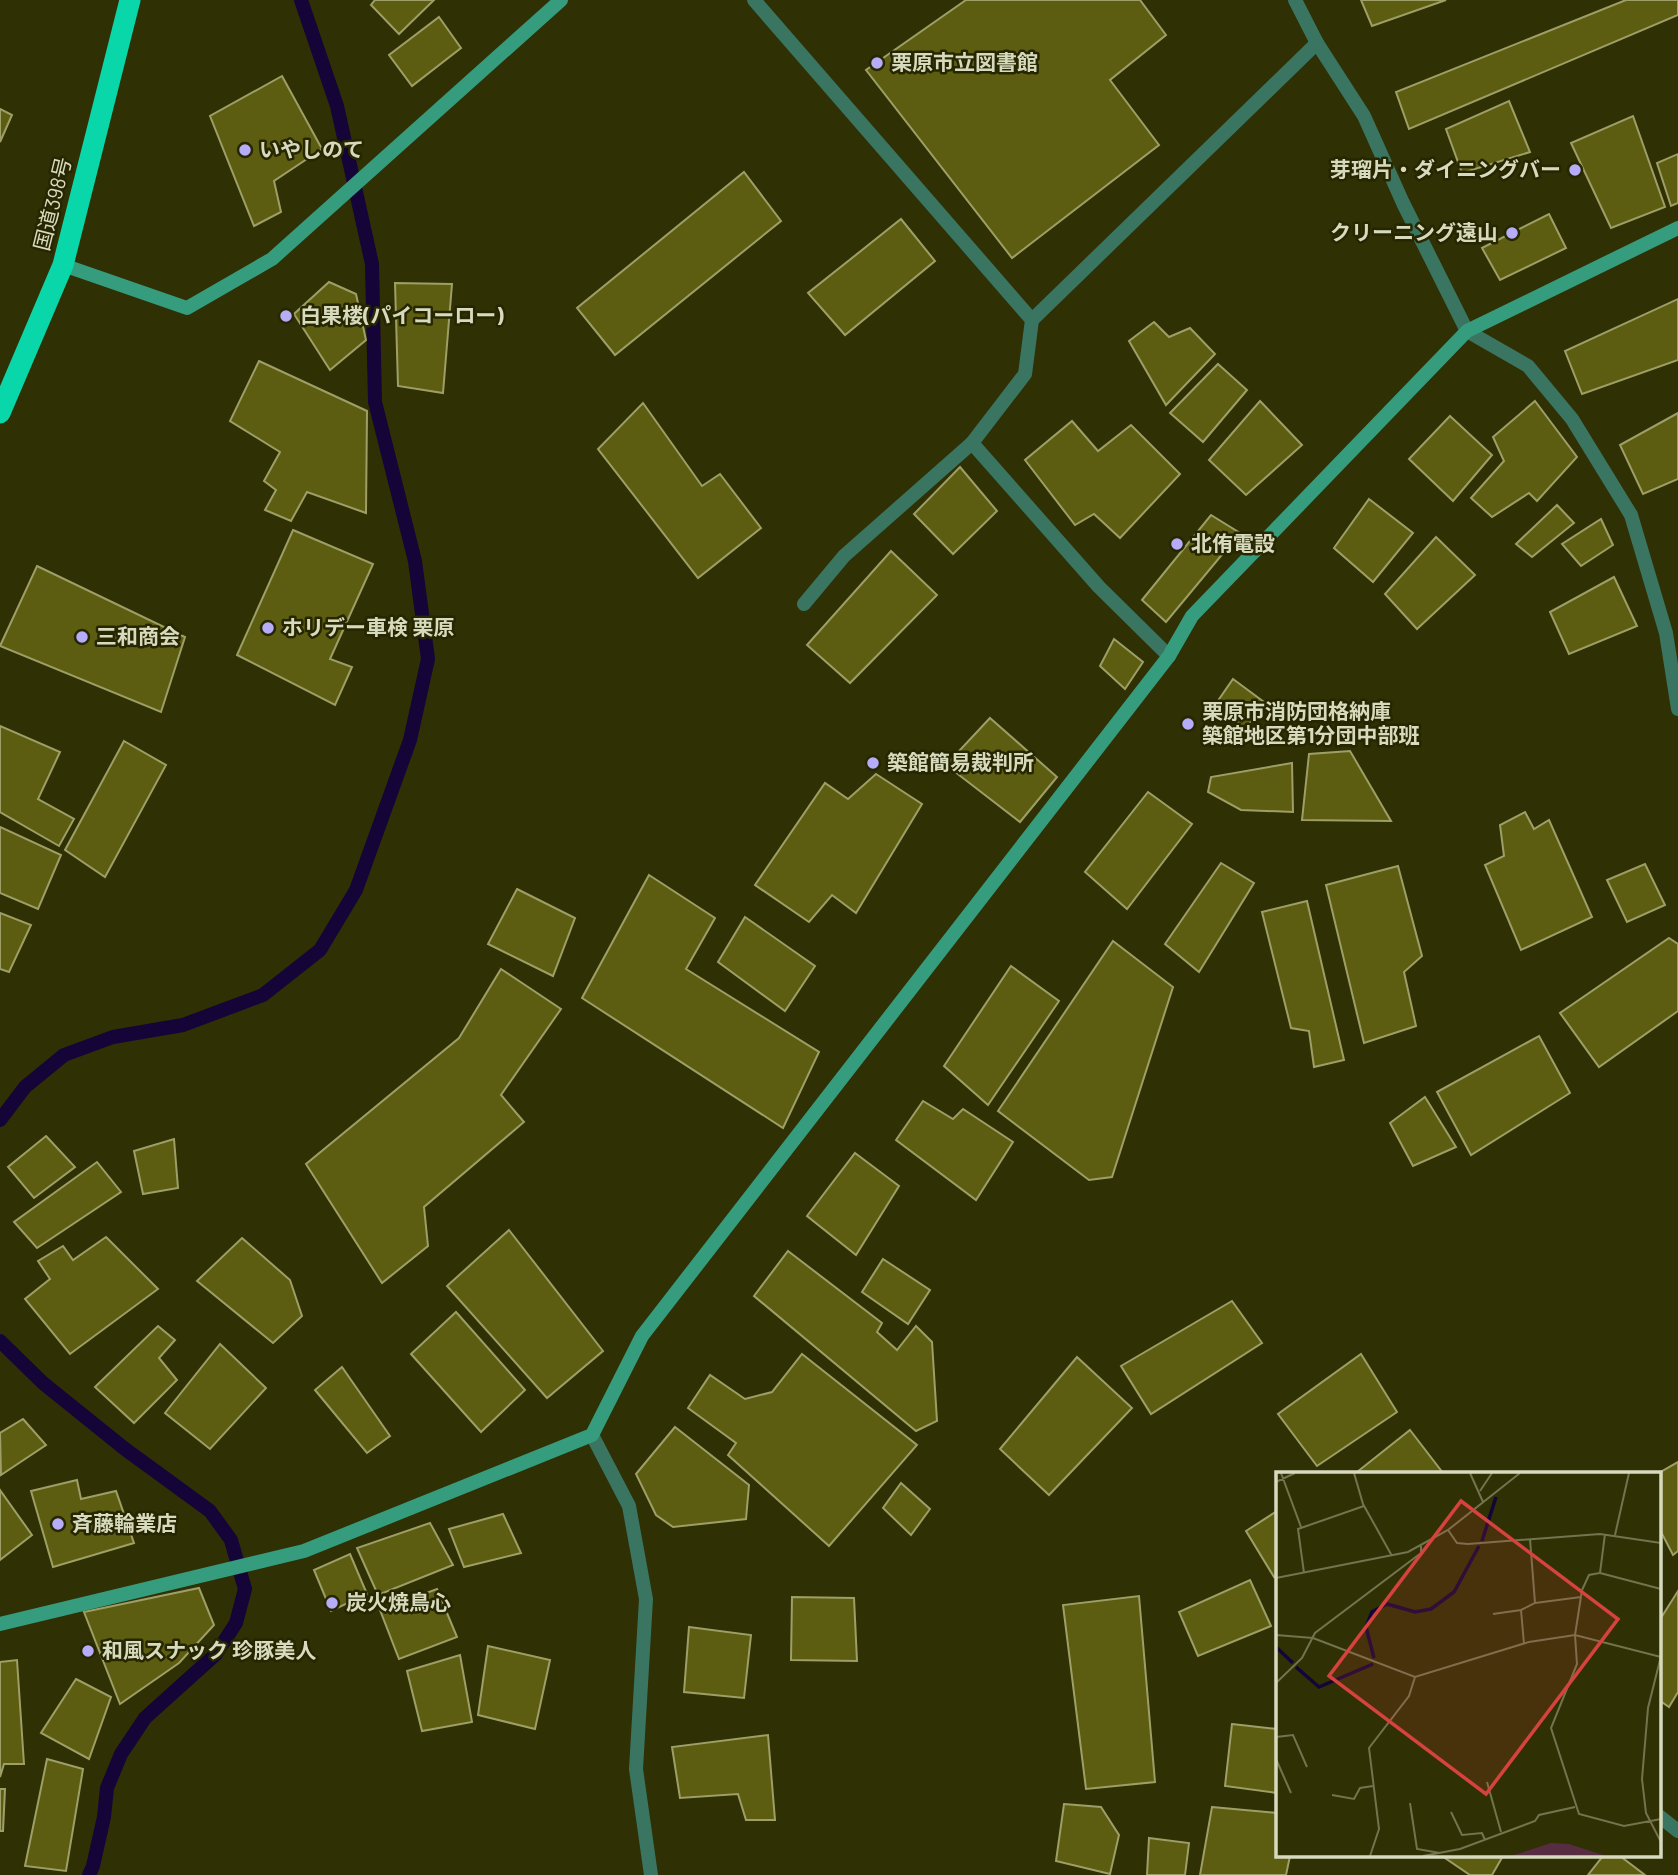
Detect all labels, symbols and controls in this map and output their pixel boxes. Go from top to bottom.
place label: 栗原市立図書館 [891,49,1038,74]
marker: 栗原市立図書館 [869,55,885,71]
place label: いやしのて [259,136,364,161]
marker: いやしのて [237,142,253,158]
street label: 国道398号 [28,154,75,253]
place label: 芽瑠片・ダイニングバー [1330,156,1561,181]
marker: 芽瑠片・ダイニングバー [1567,162,1583,178]
place label: クリーニング遠山 [1330,219,1498,244]
marker: クリーニング遠山 [1504,225,1520,241]
place label: 白果楼(パイコーロー) [300,302,504,327]
marker: 白果楼(パイコーロー) [278,308,294,324]
place label: 北侑電設 [1191,530,1275,555]
marker: 北侑電設 [1169,536,1185,552]
place label: ホリデー車検 栗原 [282,614,454,639]
marker: ホリデー車検 栗原 [260,620,276,636]
place label: 三和商会 [96,623,180,648]
marker: 三和商会 [74,629,90,645]
place label: 栗原市消防団格納庫 築館地区第1分団中部班 [1202,698,1419,747]
marker: 栗原市消防団格納庫 築館地区第1分団中部班 [1180,716,1196,732]
place label: 築館簡易裁判所 [887,749,1034,774]
marker: 築館簡易裁判所 [865,755,881,771]
inset map [1276,1472,1660,1857]
place label: 斉藤輪業店 [72,1510,177,1535]
marker: 斉藤輪業店 [50,1516,66,1532]
place label: 炭火焼鳥心 [346,1589,451,1614]
marker: 炭火焼鳥心 [324,1595,340,1611]
place label: 和風スナック 珍豚美人 [102,1637,316,1662]
marker: 和風スナック 珍豚美人 [80,1643,96,1659]

